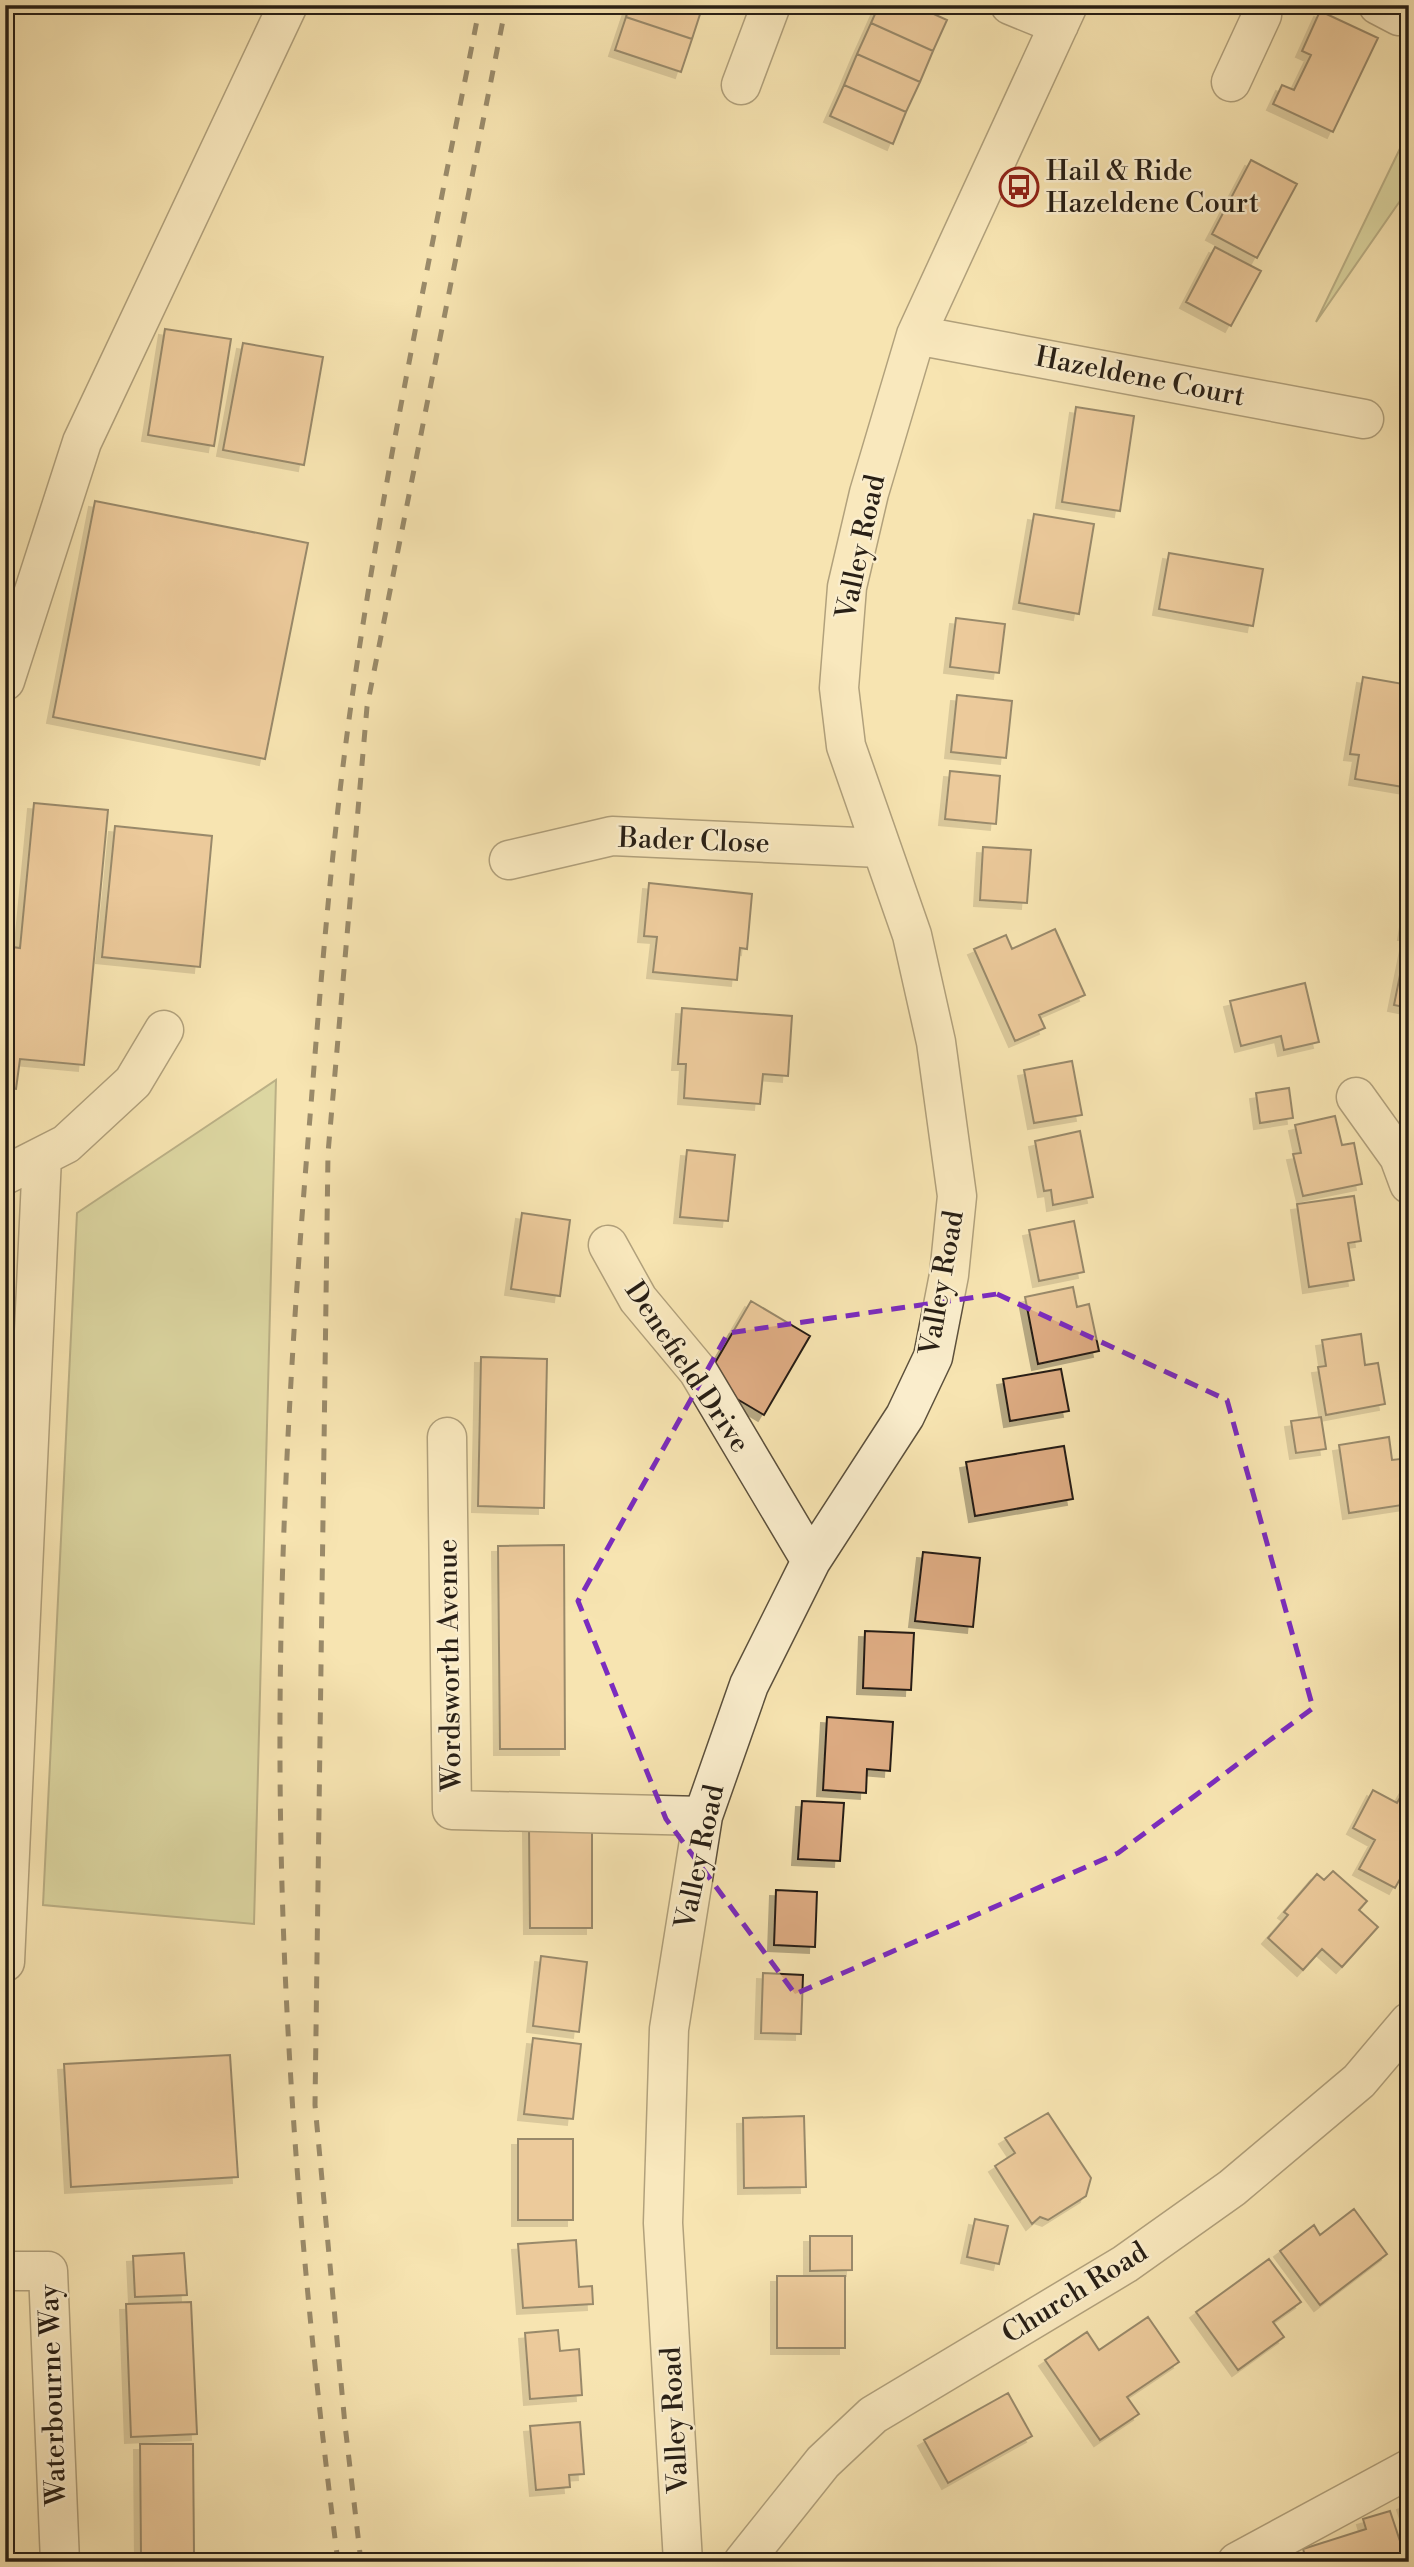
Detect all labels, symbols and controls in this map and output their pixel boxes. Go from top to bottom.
place label: Hail & Ride Hazeldene Court [1046,154,1259,221]
bus stop icon: Hail & Ride Hazeldene Court [998,166,1040,208]
street label: Hazeldene Court [1032,340,1248,414]
street label: Valley Road [828,472,893,623]
street label: Bader Close [617,821,770,861]
street label: Valley Road [912,1208,972,1359]
street label: Denefield Drive [617,1275,757,1459]
street label: Wordsworth Avenue [430,1539,470,1792]
street label: Valley Road [667,1782,732,1933]
street label: Church Road [996,2234,1154,2352]
street label: Waterbourne Way [32,2283,74,2507]
street label: Valley Road [654,2346,696,2495]

